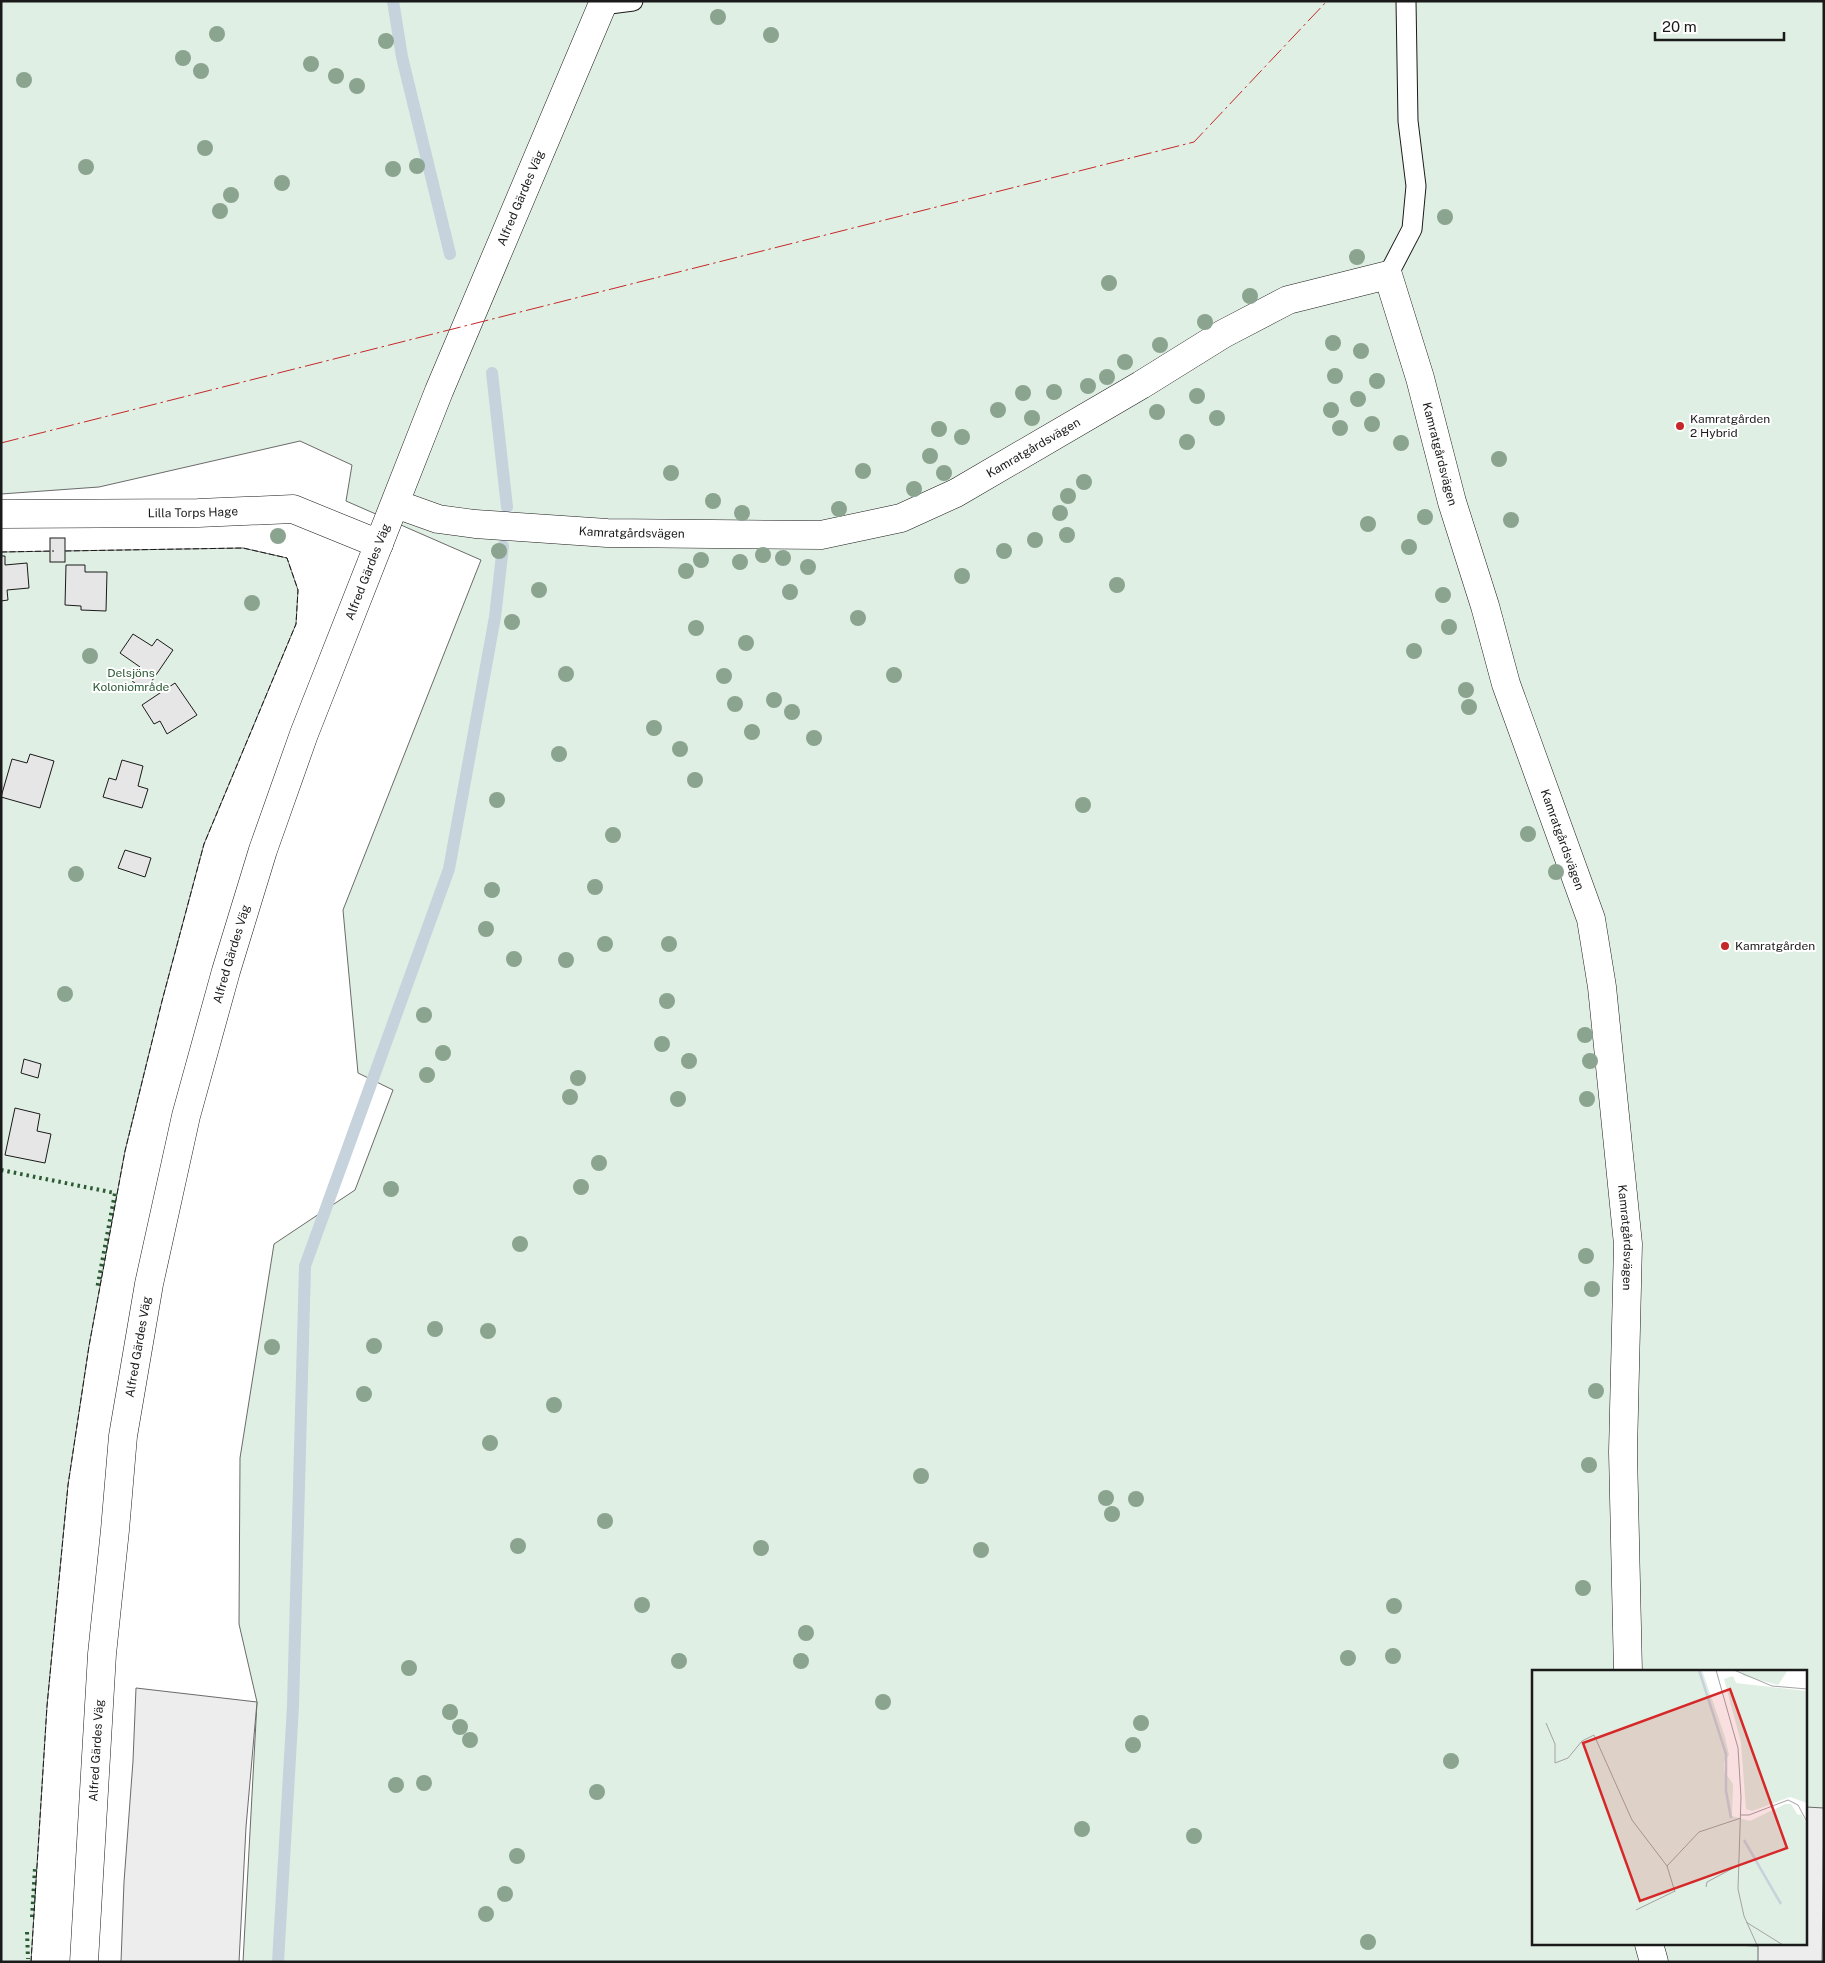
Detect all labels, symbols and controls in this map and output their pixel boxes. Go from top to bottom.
scale bar [1655,10,1784,42]
text: 20 m [1662,18,1697,35]
street label: Alfred Gärdes Väg [494,148,547,248]
street label: Kamratgårdsvägen [1420,401,1460,508]
place label: Kamratgården 2 Hybrid [1690,412,1770,440]
street label: Kamratgårdsvägen [984,415,1083,481]
marker: Kamratgården 2 Hybrid [1674,420,1686,432]
street label: Lilla Torps Hage [148,504,239,520]
street label: Alfred Gärdes Väg [343,522,393,622]
street label: Kamratgårdsvägen [578,524,685,541]
park label: Delsjöns Koloniområde [93,666,170,694]
street label: Kamratgårdsvägen [1538,787,1587,892]
street label: Alfred Gärdes Väg [210,903,253,1005]
place label: Kamratgården [1735,939,1815,953]
marker: Kamratgården [1719,940,1731,952]
street label: Kamratgårdsvägen [1615,1184,1635,1291]
street label: Alfred Gärdes Väg [123,1295,154,1399]
inset map [1532,1670,1808,1946]
street label: Alfred Gärdes Väg [86,1699,106,1802]

